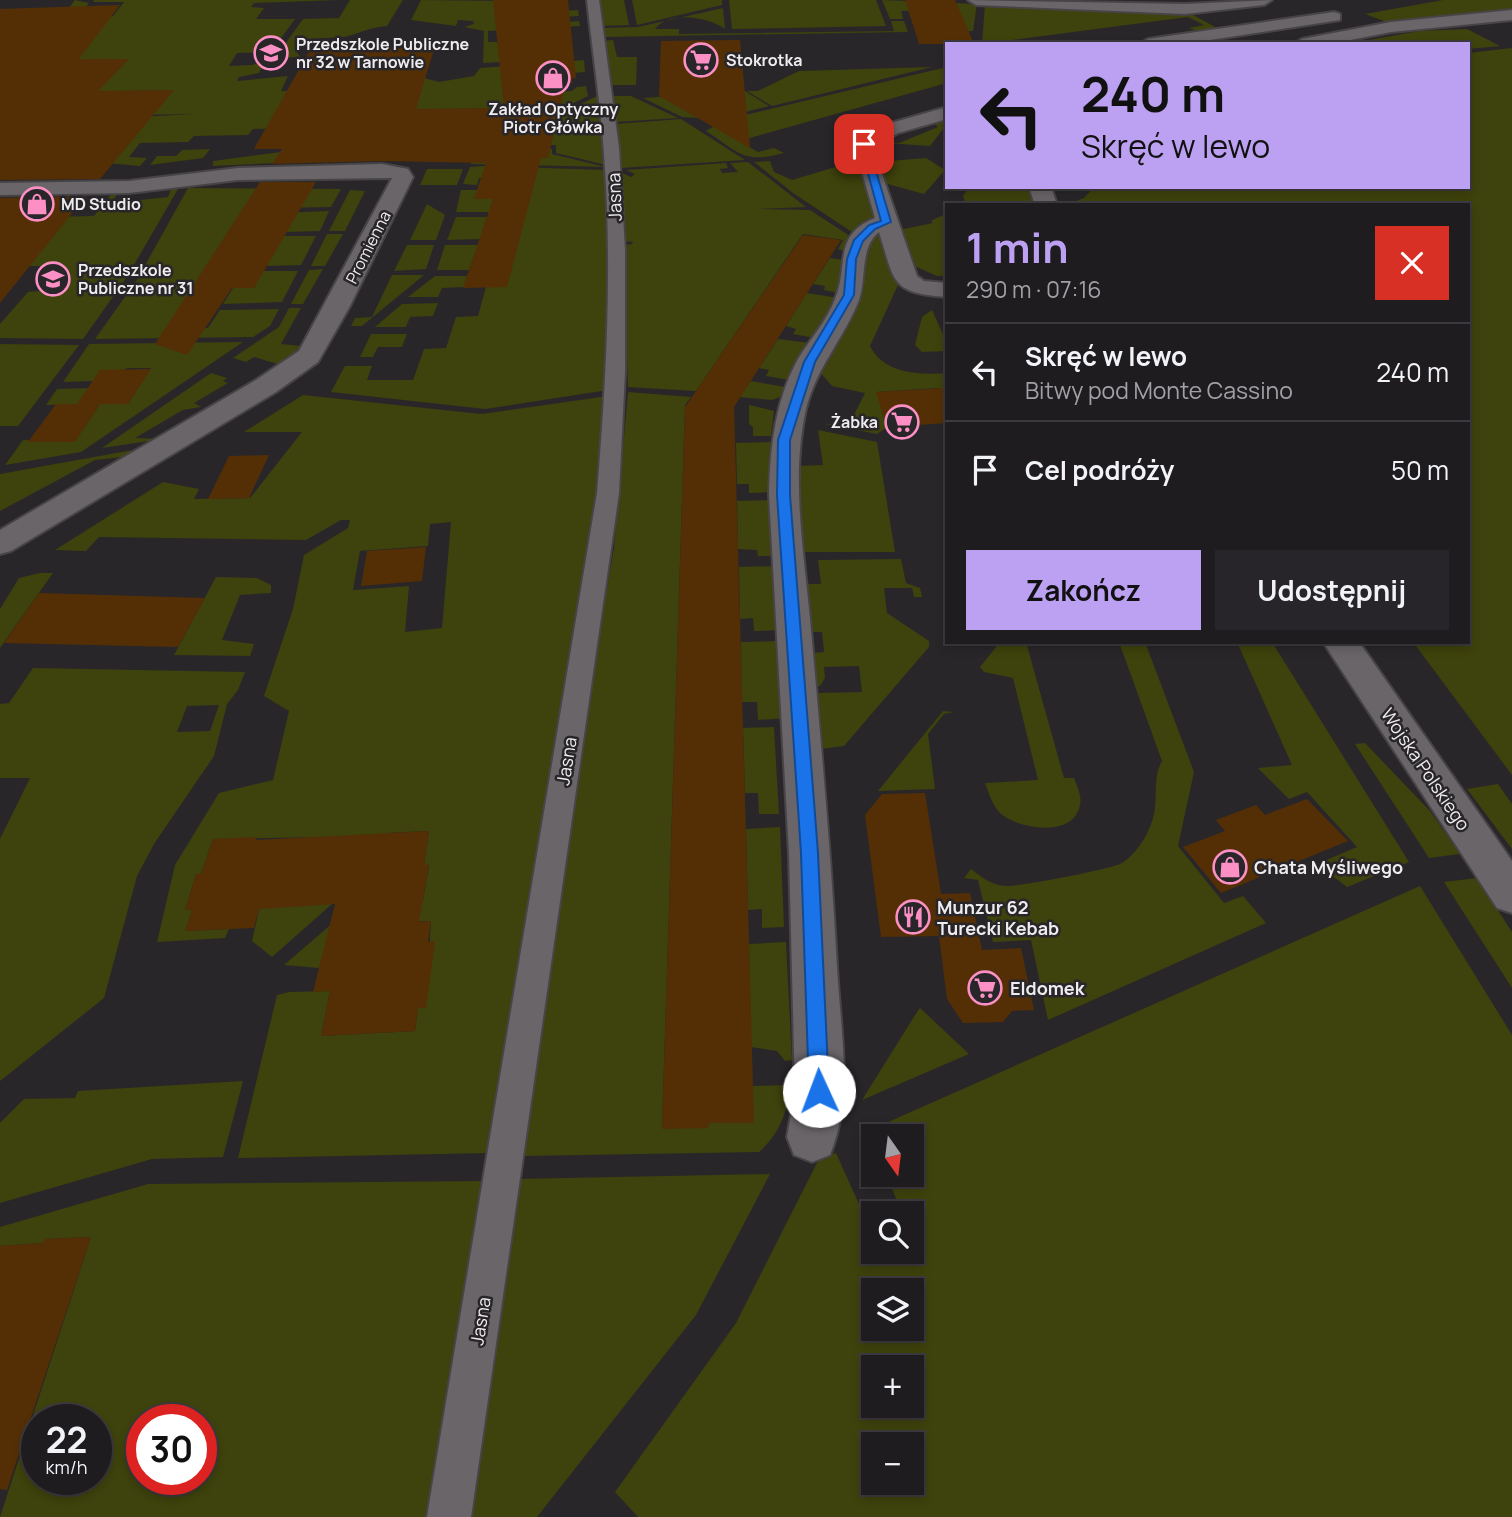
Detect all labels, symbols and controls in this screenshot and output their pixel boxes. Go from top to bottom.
place label: Przedszkole Publiczne nr 32 w Tarnowie [296,33,470,73]
school or university icon: Przedszkole Publiczne nr 32 w Tarnowie [252,34,290,72]
supermarket icon: Stokrotka [682,41,720,79]
place label: Stokrotka [726,49,802,71]
shop icon: Zakład Optyczny Piotr Główka [534,59,572,97]
text: 240 m [1081,60,1225,127]
icon: left [966,70,1057,161]
place label: Zakład Optyczny Piotr Główka [488,98,618,138]
pin [834,114,894,174]
text: Skręć w lewo [1081,124,1270,168]
icon: arrive [845,125,883,163]
street label: Jasna [601,172,627,222]
shop icon: MD Studio [18,185,56,223]
place label: MD Studio [61,193,141,215]
street label: Promienna [340,207,396,287]
text: 1 min [966,218,1069,276]
button: close [1375,226,1449,300]
place label: Przedszkole Publiczne nr 31 [78,259,193,299]
school or university icon: Przedszkole Publiczne nr 31 [34,260,72,298]
text: 290 m · 07:16 [966,273,1102,305]
text: Skręć w lewo [1025,338,1187,374]
icon: left [966,353,1004,391]
text: 240 m [1376,354,1449,390]
text: Bitwy pod Monte Cassino [1025,374,1293,406]
supermarket icon: Żabka [883,403,921,441]
place label: Żabka [830,411,878,433]
icon: arrive [966,451,1004,489]
text: Cel podróży [1025,452,1174,488]
text: 50 m [1391,452,1449,488]
button: Zakończ [966,550,1201,630]
button: Udostępnij [1215,550,1449,630]
street label: Wojska Polskiego [1376,703,1476,835]
street label: Jasna [550,735,582,787]
shop icon: Chata Myśliwego [1211,848,1249,886]
place label: Chata Myśliwego [1254,855,1403,879]
place label: Munzur 62 Turecki Kebab [937,895,1059,940]
restaurant icon: Munzur 62 Turecki Kebab [894,898,932,936]
supermarket icon: Eldomek [966,969,1004,1007]
place label: Eldomek [1010,976,1086,1000]
position arrow [782,1054,856,1128]
north arrow [861,1124,924,1186]
map controls [861,1124,924,1495]
button: search [861,1201,924,1264]
button: layers [861,1278,924,1341]
street label: Jasna [464,1295,496,1347]
button: + [861,1355,924,1418]
speed limit sign: 30 [126,1404,217,1495]
text: 22 [46,1416,87,1464]
button: − [861,1432,924,1495]
text: km/h [46,1455,87,1479]

